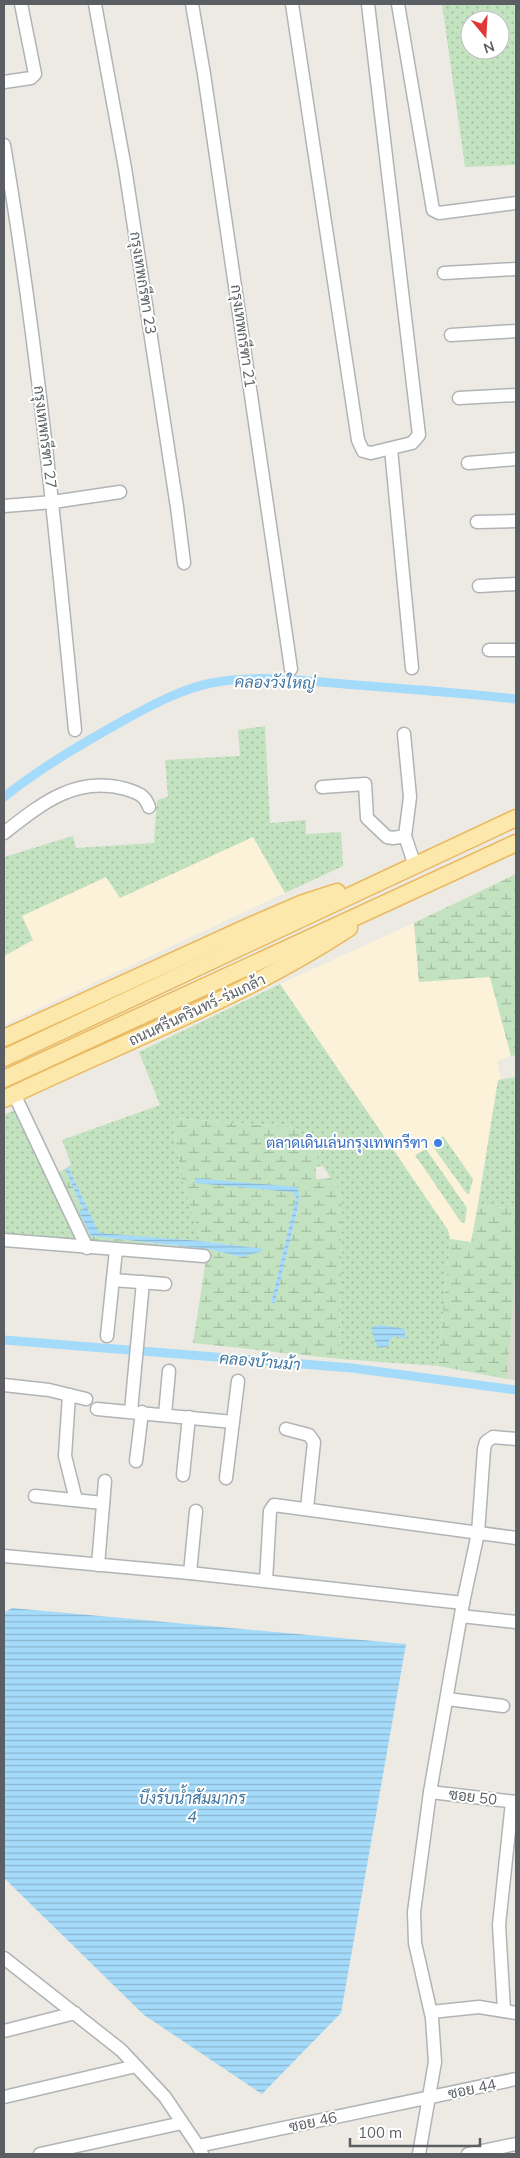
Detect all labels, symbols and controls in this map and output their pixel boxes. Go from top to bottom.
north arrow [460,10,510,60]
text: N [481,37,497,58]
street label: กรุงเทพกรีฑา 23 [124,230,161,336]
street label: กรุงเทพกรีฑา 21 [225,283,260,389]
street label: กรุงเทพกรีฑา 27 [28,384,61,490]
water label: คลองวังใหญ่ [234,670,317,693]
street label: ถนนศรีนครินทร์-ร่มเกล้า [125,969,268,1050]
place label: ตลาดเดินเล่นกรุงเทพกรีฑา [266,1133,428,1154]
marker: ตลาดเดินเล่นกรุงเทพกรีฑา [432,1137,444,1149]
water label: คลองบ้านม้า [219,1346,302,1375]
water label: บึงรับน้ำสัมมากร 4 [138,1784,247,1826]
street label: ซอย 50 [448,1784,498,1809]
street label: ซอย 44 [446,2074,498,2103]
street label: ซอย 46 [287,2107,339,2136]
scale bar [350,2116,480,2148]
text: 100 m [358,2123,402,2142]

